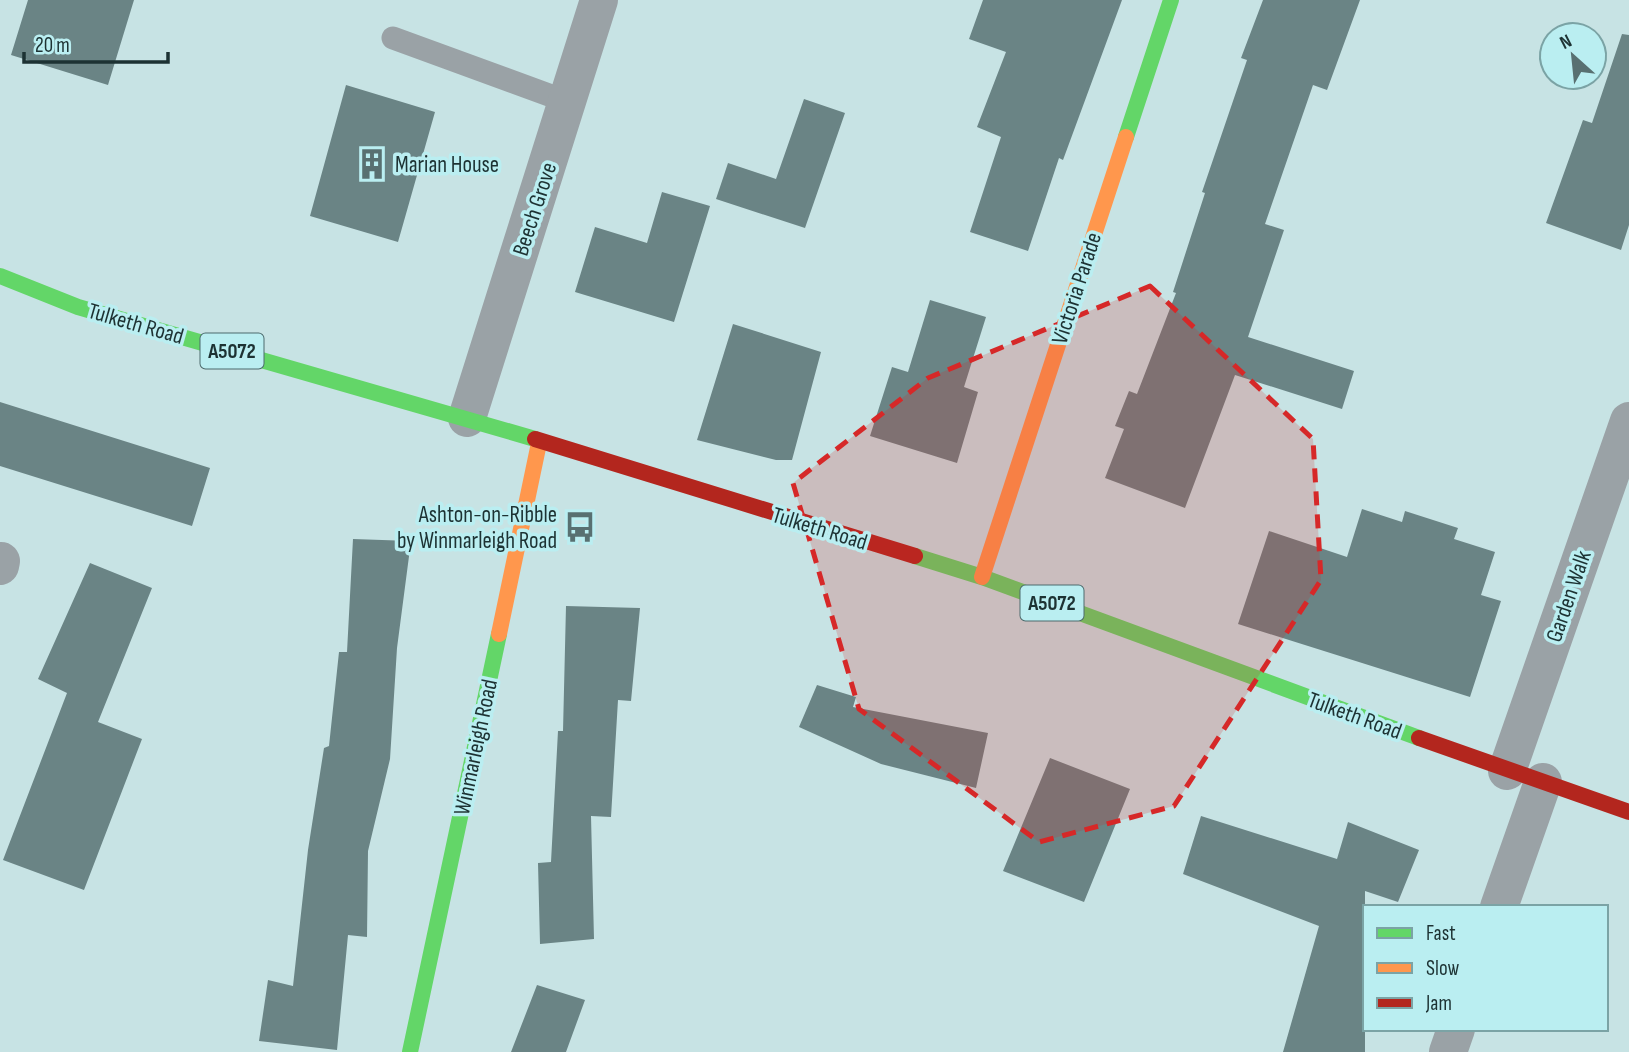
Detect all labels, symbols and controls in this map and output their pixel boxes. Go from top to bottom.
scale bar [24,21,168,65]
north arrow [1538,21,1608,91]
text: N [1556,30,1576,55]
text: 20 m [35,33,70,58]
building icon: Marian House [355,147,389,181]
place label: Marian House [395,151,499,179]
street label: Beech Grove [507,159,563,260]
street label: Victoria Parade [1046,229,1108,348]
street label: Tulketh Road [85,297,187,351]
road number: A5072 [201,334,264,368]
place label: Ashton-on-Ribble by Winmarleigh Road [397,501,557,555]
street label: Tulketh Road [769,501,871,557]
bus stop icon: Ashton-on-Ribble by Winmarleigh Road [563,510,597,544]
street label: Garden Walk [1540,547,1598,646]
road number: A5072 [1020,586,1084,620]
street label: Winmarleigh Road [448,677,504,818]
street label: Tulketh Road [1304,686,1405,746]
legend [1363,905,1608,1031]
text: Fast [1426,921,1456,946]
text: Slow [1426,956,1460,981]
text: Jam [1425,991,1452,1016]

